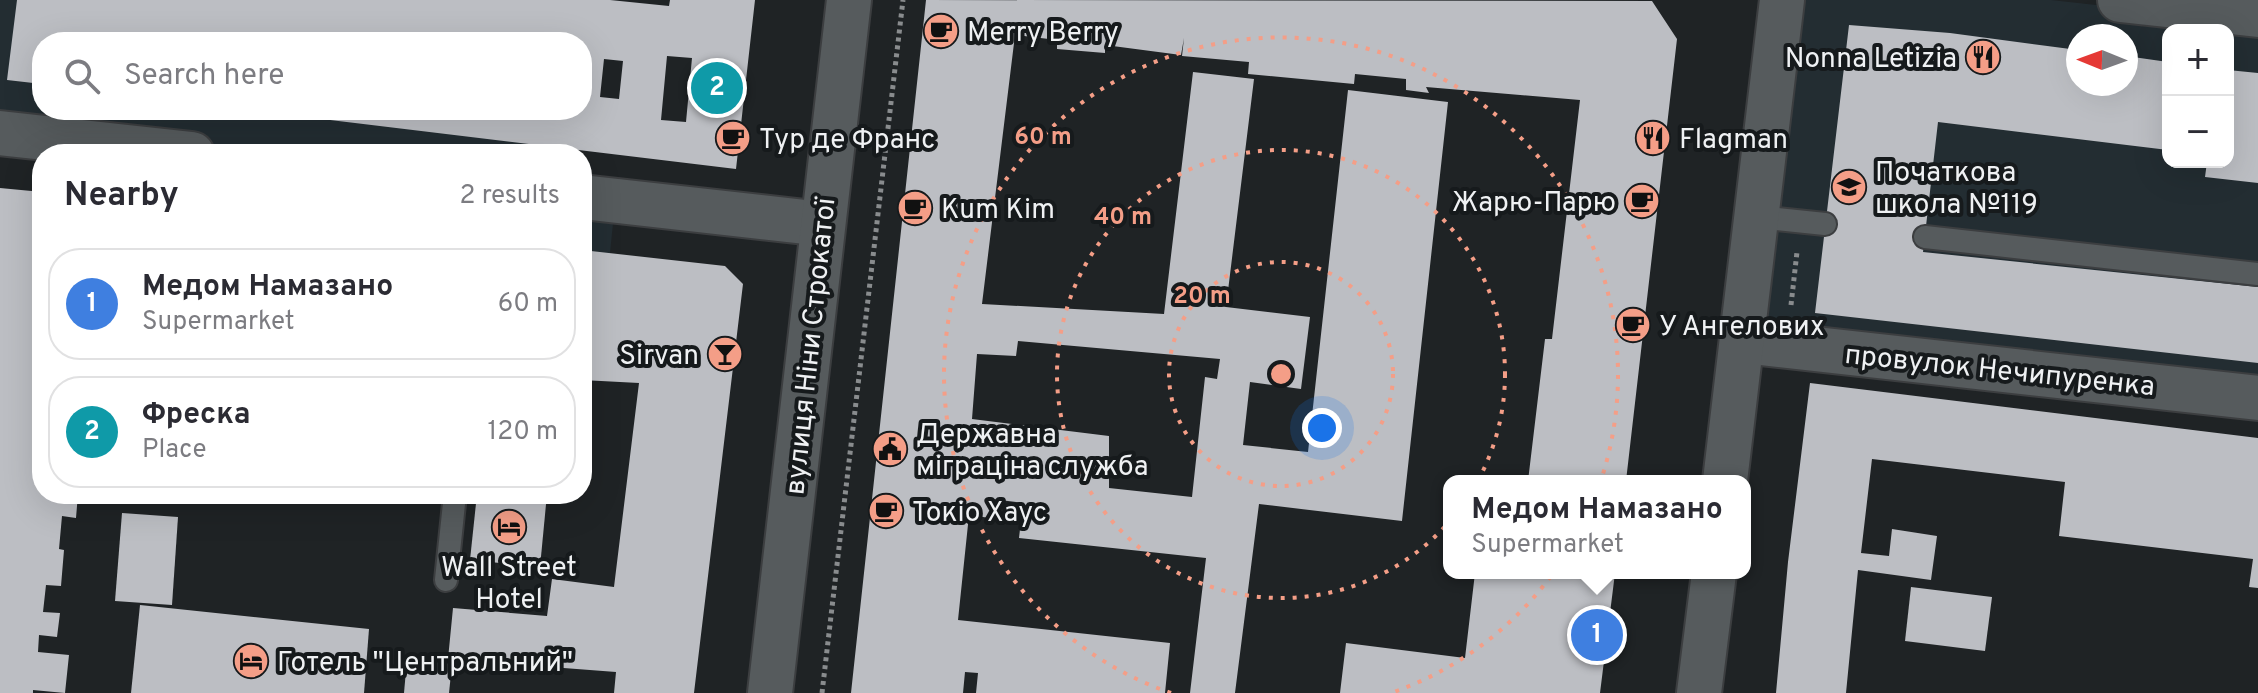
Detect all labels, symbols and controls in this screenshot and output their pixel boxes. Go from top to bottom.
cafe icon: Merry Berry [922,12,960,50]
place label: Merry Berry [967,16,1119,52]
north arrow [2066,24,2138,96]
map controls [2162,24,2234,168]
button: + [2162,24,2234,96]
search box [32,32,592,120]
restaurant icon: Nonna Letizia [1964,38,2002,76]
place label: Nonna Letizia [1785,42,1957,78]
icon: search [60,54,104,98]
text: Search here [124,58,284,95]
pin: 2 [691,58,743,118]
button: − [2162,96,2234,168]
cafe icon: Тур де Франс [714,119,752,157]
restaurant icon: Flagman [1634,119,1672,157]
place label: Тур де Франс [759,123,935,159]
text: 60 m [1014,123,1072,153]
place label: Flagman [1679,123,1788,159]
place label: Початкова школа №119 [1875,156,2038,224]
school or university icon: Початкова школа №119 [1830,168,1868,206]
text: Nearby [64,175,179,218]
text: 2 results [460,180,560,213]
cafe icon: Жарю-Парю [1623,182,1661,220]
place label: Жарю-Парю [1452,186,1616,222]
cafe icon: Kum Kim [896,189,934,227]
place label: Kum Kim [941,193,1055,229]
street label: вулиця Ніни Строкатої [778,195,846,497]
text: 40 m [1094,203,1152,233]
text: Медом Намазано [142,269,393,306]
text: 20 m [1173,282,1231,312]
text: 1 [87,288,97,321]
text: 60 m [498,288,558,321]
text: Supermarket [142,306,294,339]
cafe icon: У Ангелових [1614,306,1652,344]
place label: У Ангелових [1659,310,1824,346]
bar icon: Sirvan [706,335,744,373]
street label: провулок Нечипуренка [1843,338,2157,406]
place label: Sirvan [619,339,699,375]
centre of rings [1267,360,1295,388]
text: Фреска [142,397,251,434]
your location [1302,408,1342,448]
text: 2 [84,416,100,449]
text: 120 m [488,416,558,449]
place label: Державна міграціна служба [916,418,1149,486]
public building icon: Державна міграціна служба [871,430,909,468]
text: Place [142,434,206,467]
popup [1443,475,1751,579]
cafe icon: Токіо Хаус [867,492,905,530]
text: Медом Намазано [1471,492,1723,529]
place label: Токіо Хаус [912,496,1047,532]
hotel icon: Wall Street Hotel [490,508,528,546]
text: Supermarket [1471,529,1624,562]
place label: Wall Street Hotel [441,551,577,619]
pin: 1 [1571,605,1623,665]
hotel icon: Готель "Центральний" [232,642,270,680]
place label: Готель "Центральний" [277,646,573,682]

